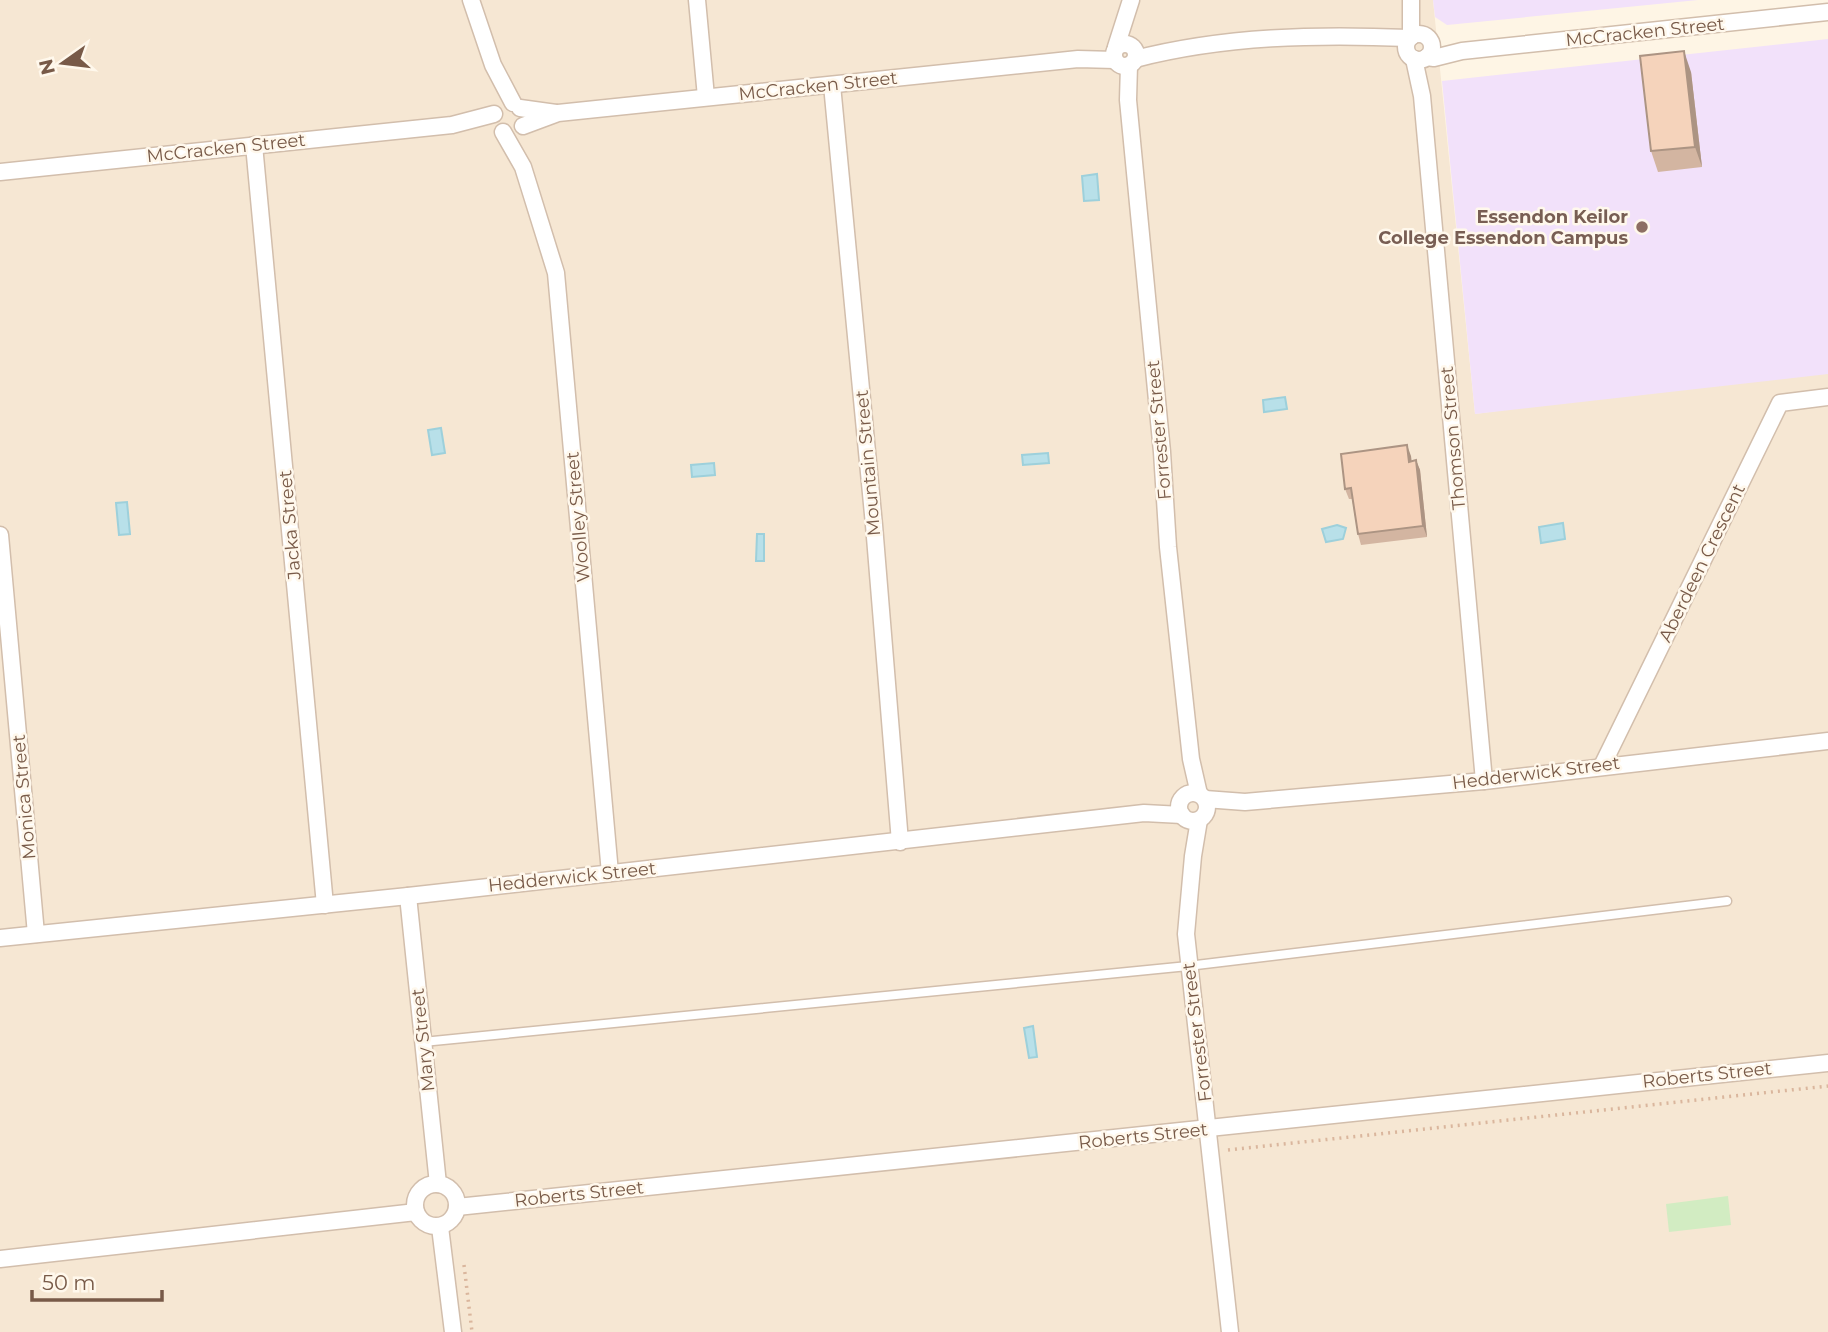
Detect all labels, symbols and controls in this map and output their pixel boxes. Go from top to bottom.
street label: McCracken Street [1564,13,1726,51]
north arrow [28,28,98,98]
text: N [34,57,60,77]
street label: McCracken Street [737,67,899,105]
street label: McCracken Street [145,129,307,167]
place label: Essendon Keilor College Essendon Campus [1378,206,1628,249]
marker: Essendon Keilor College Essendon Campus [1634,219,1650,235]
street label: Forrester Street [1142,359,1176,501]
street label: Thomson Street [1436,365,1470,511]
street label: Mountain Street [851,389,885,537]
street label: Woolley Street [561,451,595,583]
street label: Jacka Street [274,469,306,582]
street label: Aberdeen Crescent [1654,480,1750,646]
street label: Monica Street [8,734,40,860]
street label: Hedderwick Street [1451,752,1621,794]
street label: Hedderwick Street [487,857,657,897]
street label: Forrester Street [1178,961,1216,1103]
street label: Mary Street [407,987,439,1093]
street label: Roberts Street [1641,1057,1773,1093]
street label: Roberts Street [1077,1118,1209,1154]
street label: Roberts Street [513,1176,645,1212]
scale bar [32,1258,161,1302]
text: 50 m [42,1270,96,1295]

